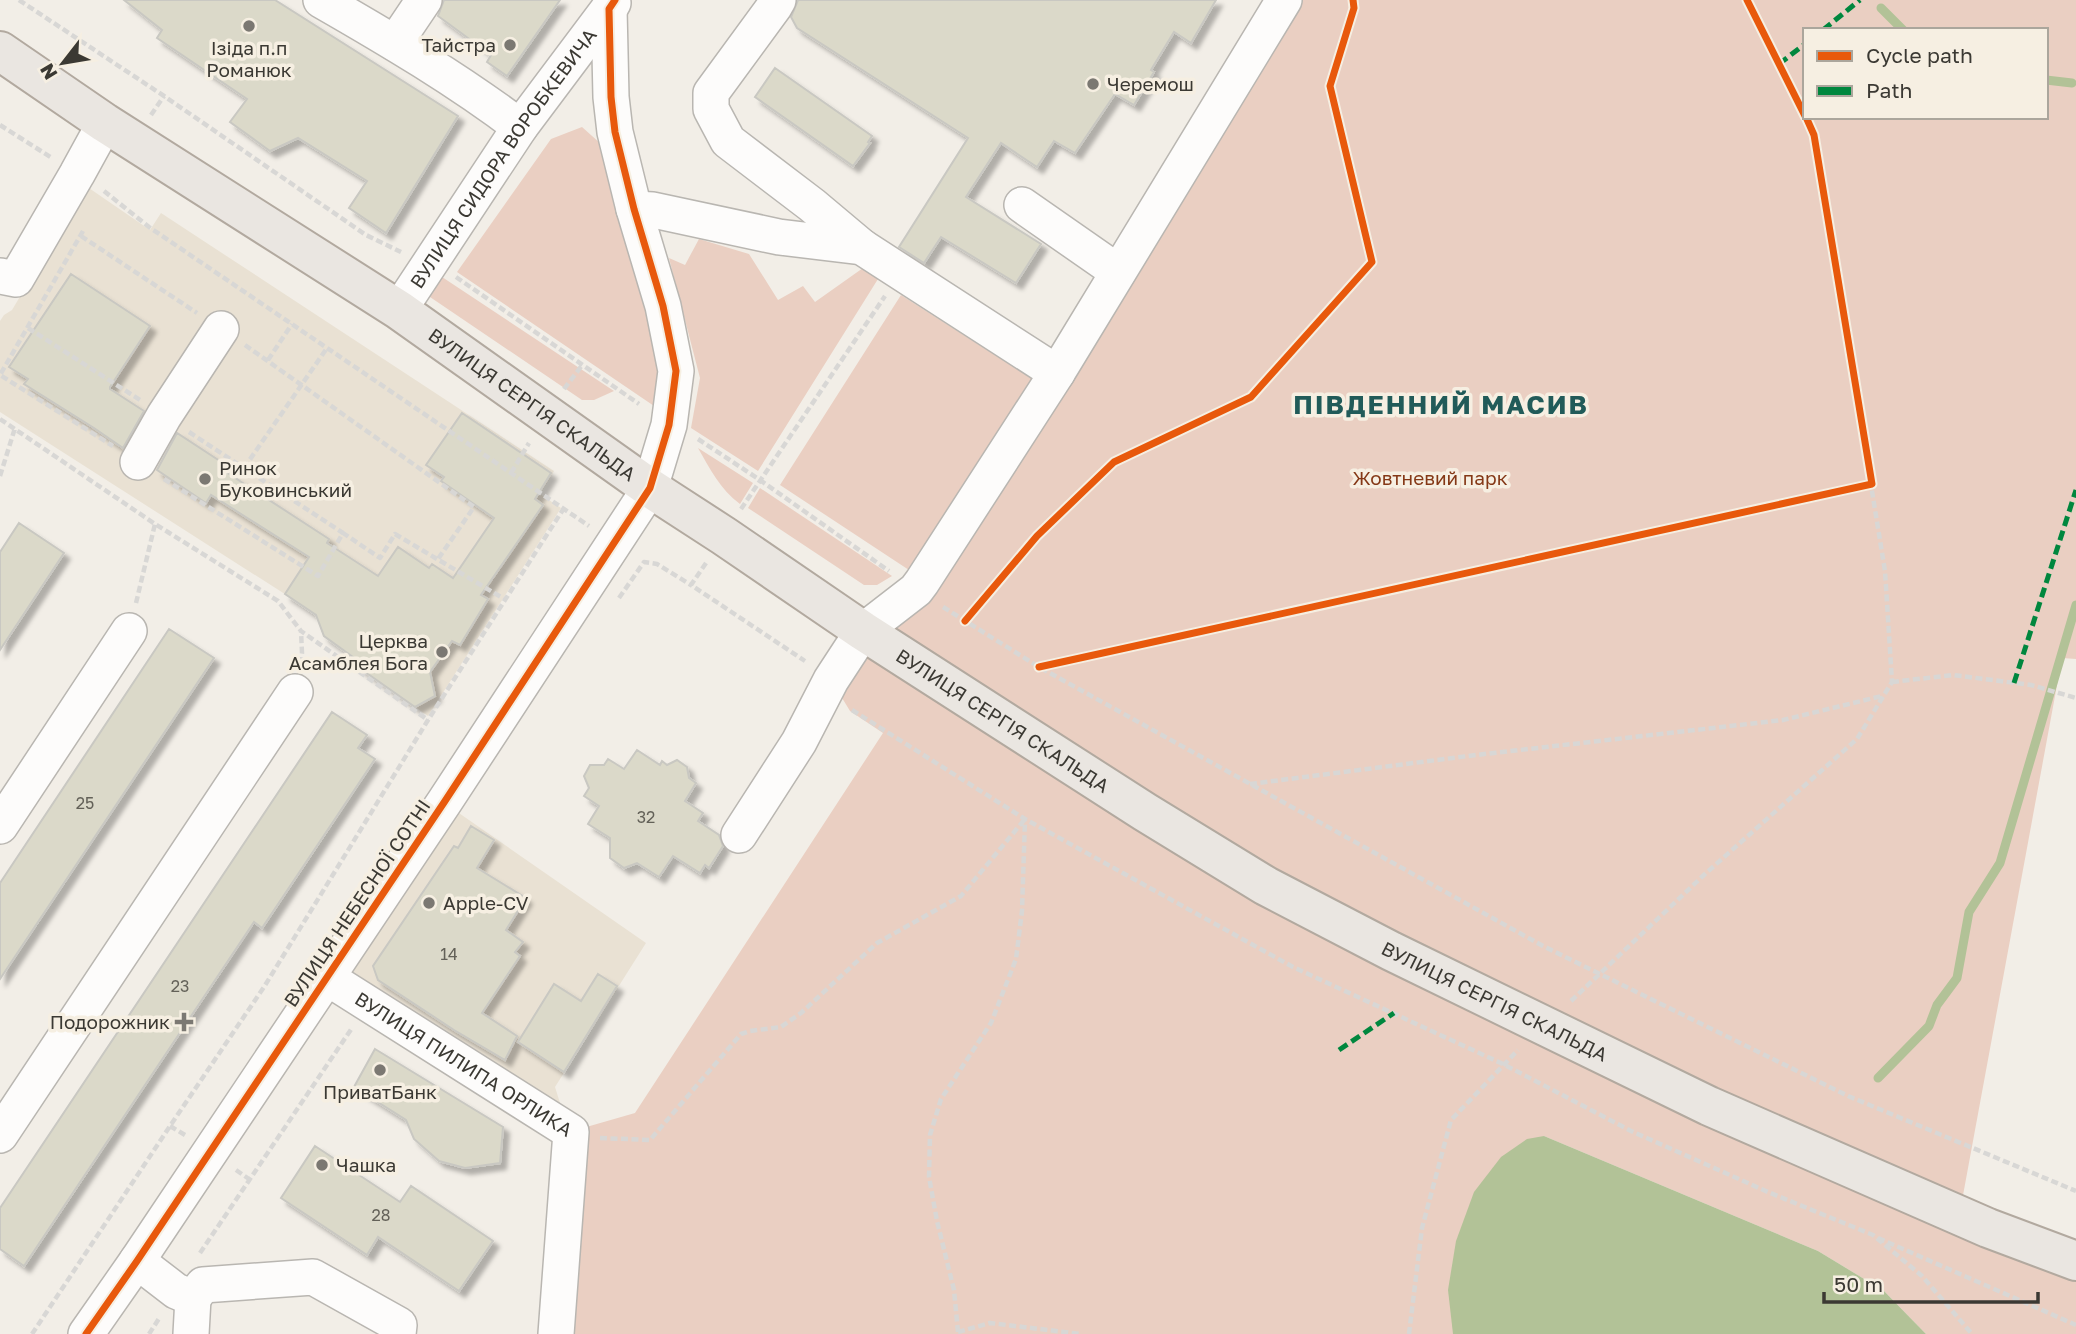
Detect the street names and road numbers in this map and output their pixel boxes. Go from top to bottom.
street label: ВУЛИЦЯ СИДОРА ВОРОБКЕВИЧА [405,23,601,292]
street label: ВУЛИЦЯ СЕРГІЯ СКАЛЬДА [424,323,641,485]
street label: ВУЛИЦЯ СЕРГІЯ СКАЛЬДА [892,643,1114,797]
street label: ВУЛИЦЯ НЕБЕСНОЇ СОТНІ [279,795,435,1011]
street label: ВУЛИЦЯ СЕРГІЯ СКАЛЬДА [1378,936,1612,1066]
street label: ВУЛИЦЯ ПИЛИПА ОРЛИКА [351,986,577,1141]

